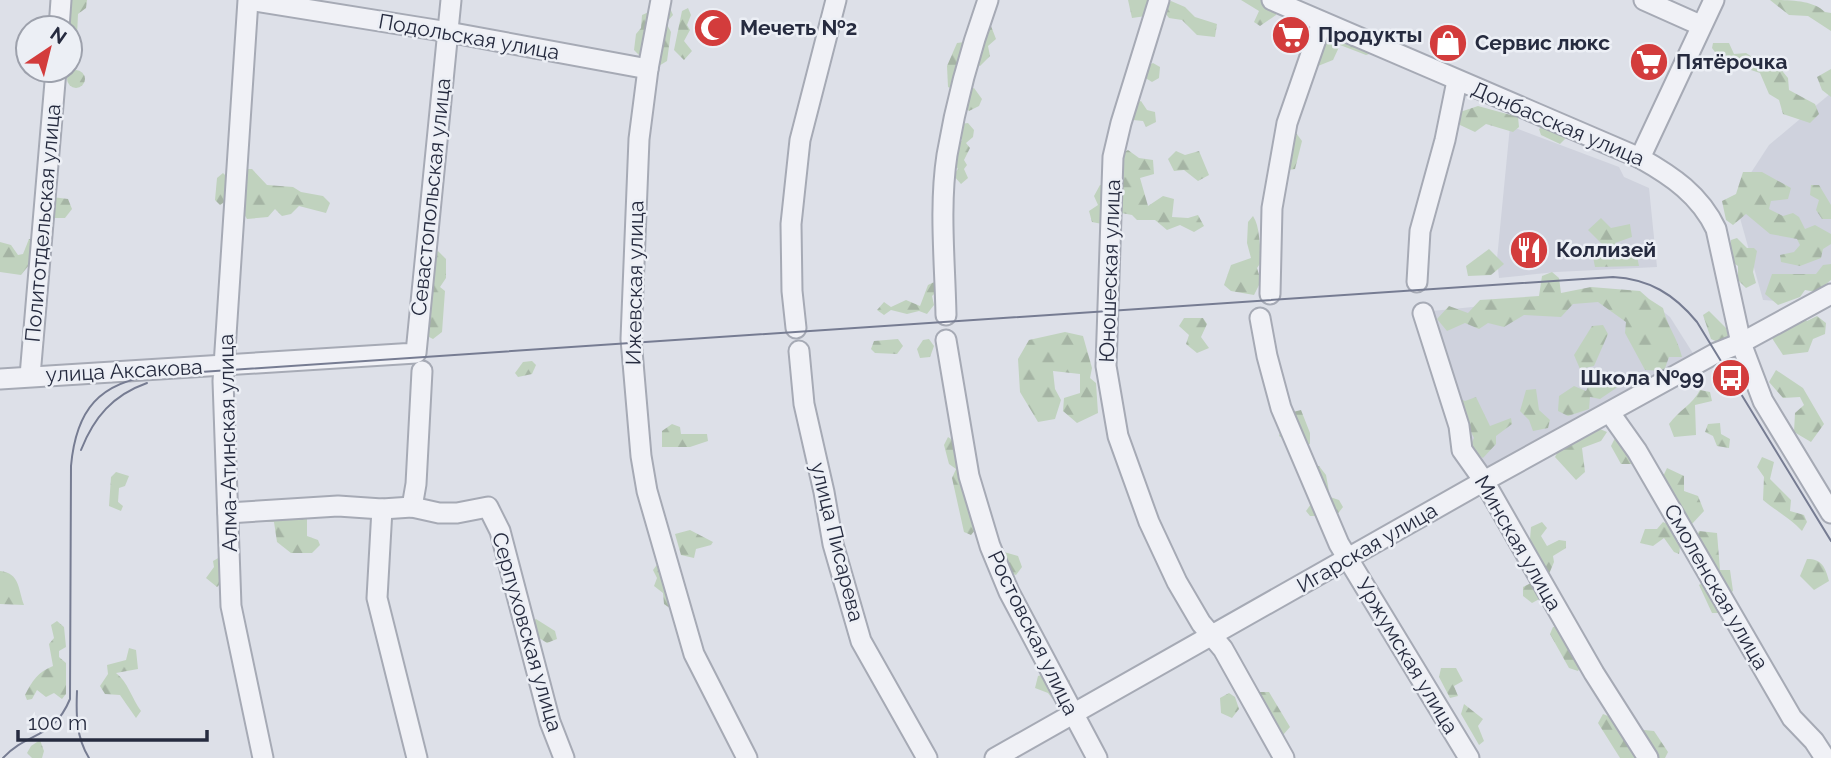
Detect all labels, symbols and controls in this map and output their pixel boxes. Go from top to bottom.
mosque icon: Мечеть №2 [692,7,734,49]
street label: Подольская улица [377,8,562,65]
north arrow [14,14,84,84]
supermarket icon: Продукты [1270,14,1312,56]
place label: Мечеть №2 [740,15,857,40]
text: N [47,22,71,48]
place label: Продукты [1318,22,1423,47]
shop icon: Сервис люкс [1427,22,1469,64]
place label: Сервис люкс [1475,30,1610,55]
supermarket icon: Пятёрочка [1628,41,1670,83]
place label: Пятёрочка [1676,49,1788,74]
street label: Донбасская улица [1468,76,1648,171]
street label: Севастопольская улица [406,77,455,317]
street label: Политотдельская улица [20,103,65,343]
street label: Юношеская улица [1094,179,1125,363]
street label: Ижевская улица [621,200,648,366]
restaurant icon: Коллизей [1508,229,1550,271]
place label: Коллизей [1556,237,1656,262]
street label: Алма-Атинская улица [213,334,242,552]
street label: улица Аксакова [45,354,203,387]
bus stop icon: Школа №99 [1710,357,1752,399]
place label: Школа №99 [1580,365,1704,390]
street label: улица Писарева [806,460,869,624]
street label: Минская улица [1470,471,1567,615]
street label: Игарская улица [1292,497,1441,598]
street label: Смоленская улица [1659,499,1774,674]
street label: Серпуховская улица [487,529,568,734]
street label: Ростовская улица [983,547,1084,719]
street label: Уржумская улица [1351,573,1464,738]
scale bar [18,698,206,742]
text: 100 m [28,710,87,735]

